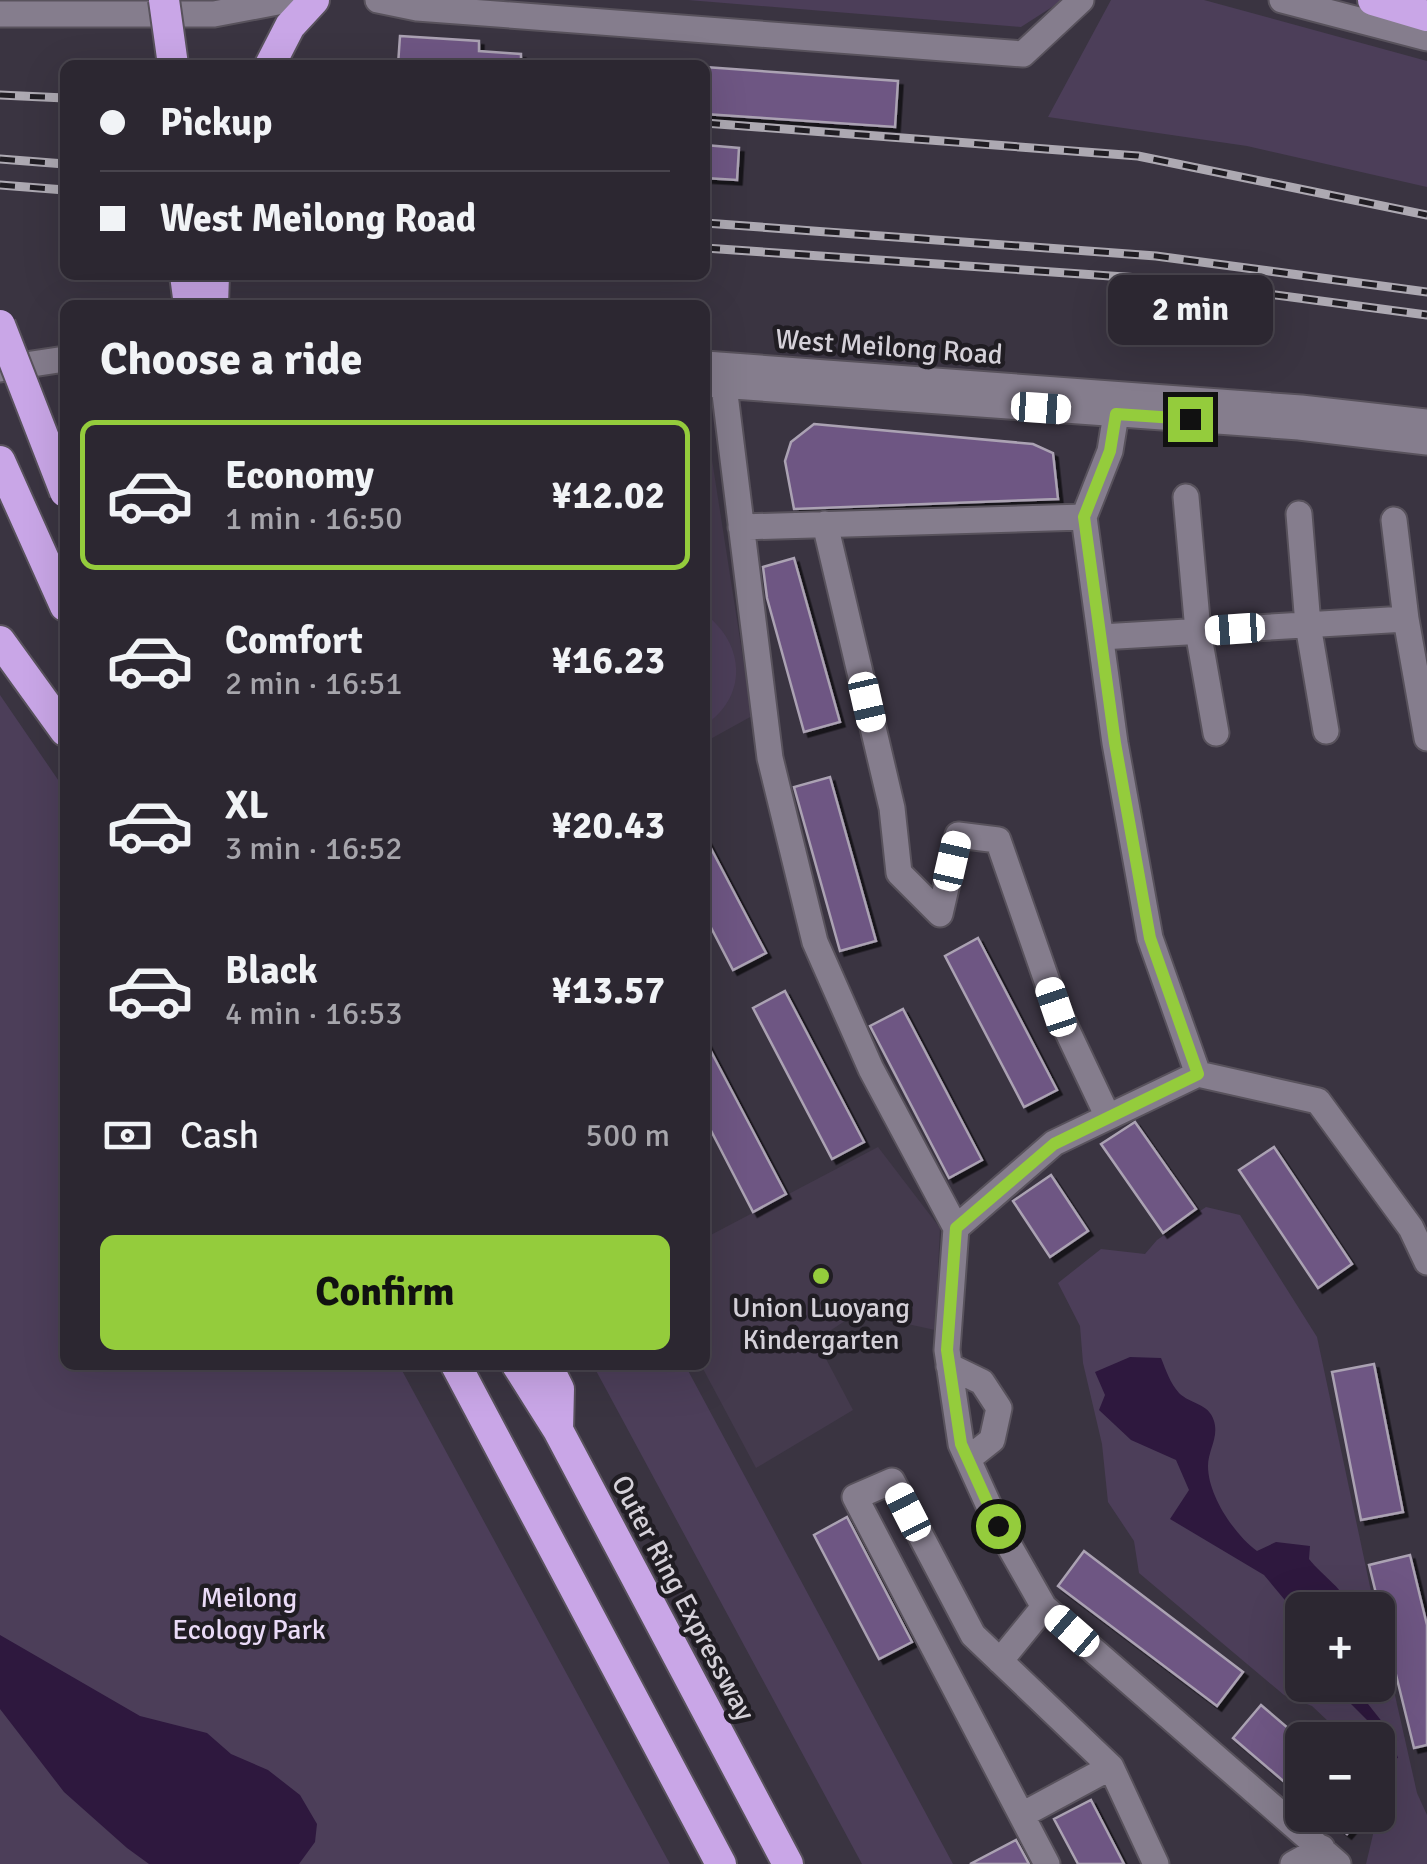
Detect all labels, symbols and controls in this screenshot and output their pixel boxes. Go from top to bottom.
text: Pickup [160,99,272,146]
text: West Meilong Road [160,195,476,242]
callout: 2 min [1108,274,1272,344]
text: 2 min [1152,290,1229,329]
street label: West Meilong Road [774,322,1004,372]
text: Choose a ride [100,332,363,387]
car [1010,391,1072,425]
route end [1168,397,1213,442]
icon: car [105,450,195,540]
text: Economy [225,452,374,499]
text: ¥12.02 [552,472,665,519]
text: 1 min · 16:50 [225,499,403,538]
car [1204,612,1266,646]
icon: car [105,615,195,705]
text: Comfort [225,617,363,664]
text: ¥16.23 [552,637,665,684]
text: 2 min · 16:51 [225,664,403,703]
car [846,669,888,735]
icon: car [105,780,195,870]
text: XL [225,782,268,829]
text: ¥20.43 [552,802,665,849]
car [931,828,973,894]
text: 3 min · 16:52 [225,829,403,868]
icon: car [105,945,195,1035]
text: Black [225,947,318,994]
text: ¥13.57 [552,967,665,1014]
car [1032,974,1080,1040]
text: 4 min · 16:53 [225,994,403,1033]
icon: cash [100,1108,155,1163]
text: Cash [180,1112,259,1159]
text: 500 m [586,1116,670,1155]
button: Confirm [100,1235,670,1350]
marker: Union Luoyang Kindergarten [810,1265,832,1287]
place label: Union Luoyang Kindergarten [732,1291,910,1357]
street label: Outer Ring Expressway [604,1469,762,1727]
car [881,1478,935,1546]
route start [976,1504,1021,1549]
park label: Meilong Ecology Park [172,1581,326,1647]
map controls [1285,1592,1395,1832]
button: + [1285,1592,1395,1702]
car [1040,1600,1104,1662]
button: − [1285,1722,1395,1832]

